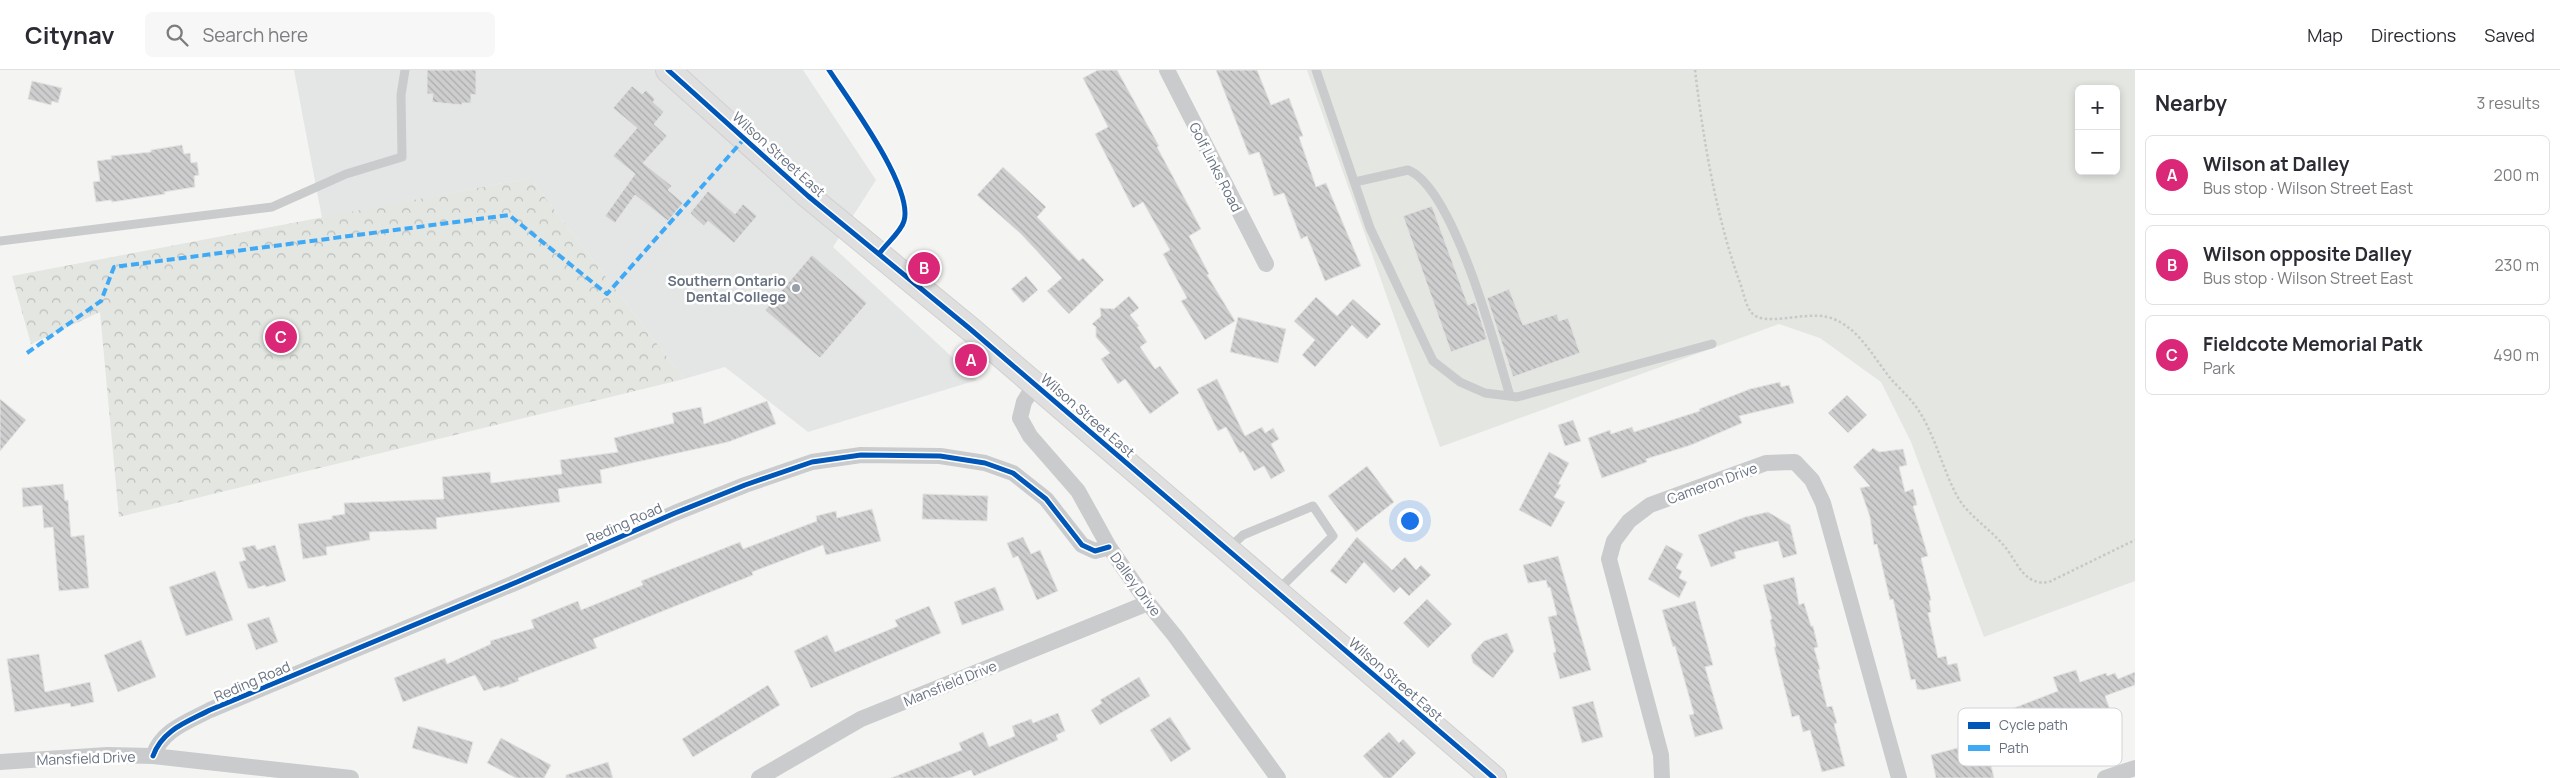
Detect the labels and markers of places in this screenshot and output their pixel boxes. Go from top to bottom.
pin: B [908,249,940,287]
place label: Southern Ontario Dental College [667,271,786,306]
marker: Southern Ontario Dental College [790,282,802,294]
pin: C [265,318,297,356]
pin: A [955,341,987,379]

